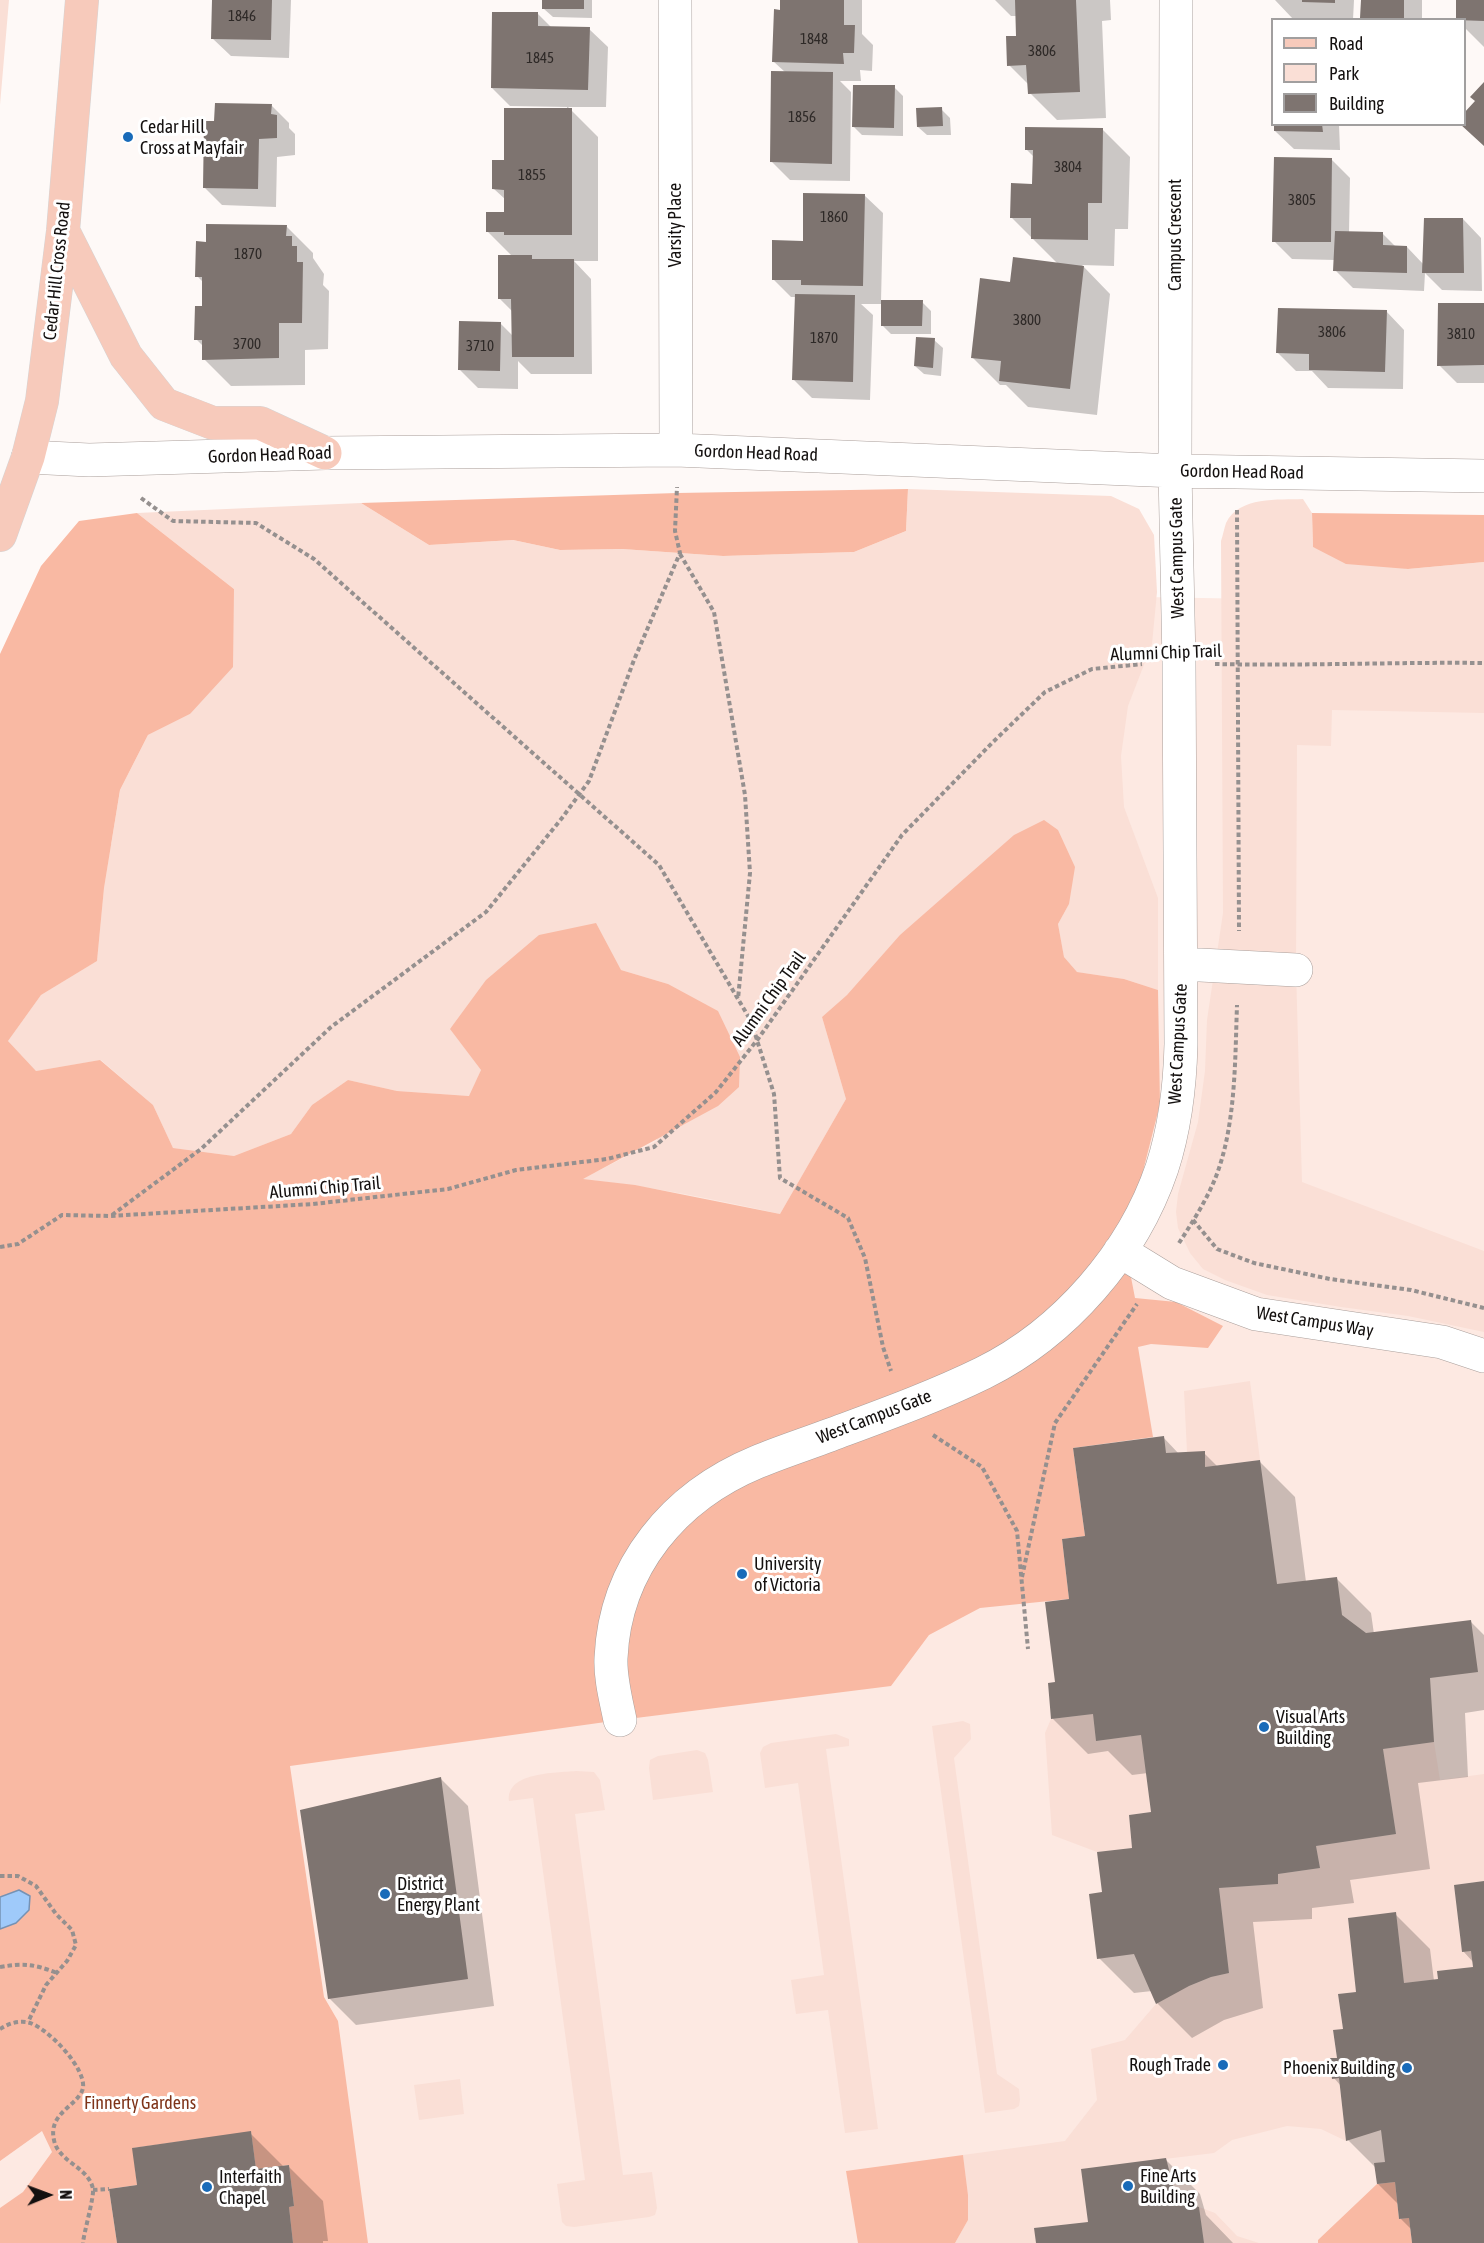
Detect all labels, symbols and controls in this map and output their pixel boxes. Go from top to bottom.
house number: 1846 [228,7,256,25]
legend [1271,18,1466,126]
house number: 1848 [800,30,828,48]
text: Road [1329,33,1363,54]
house number: 3806 [1028,42,1056,60]
house number: 1845 [526,49,554,67]
text: Park [1329,63,1359,84]
text: Building [1329,93,1384,114]
house number: 1856 [788,108,816,126]
place label: Cedar Hill Cross at Mayfair [140,116,244,158]
marker: Cedar Hill Cross at Mayfair [121,130,135,144]
house number: 3804 [1054,158,1082,176]
house number: 1855 [518,166,546,184]
street label: Campus Crescent [1164,179,1186,291]
street label: Varsity Place [664,183,686,267]
house number: 3805 [1288,191,1316,209]
street label: Cedar Hill Cross Road [39,201,75,341]
house number: 1860 [820,208,848,226]
house number: 1870 [234,245,262,263]
house number: 3800 [1013,311,1041,329]
house number: 3806 [1318,323,1346,341]
house number: 3810 [1447,325,1475,343]
house number: 1870 [810,329,838,347]
house number: 3700 [233,335,261,353]
house number: 3710 [466,337,494,355]
street label: Gordon Head Road [694,440,818,466]
street label: Gordon Head Road [208,442,332,468]
street label: Gordon Head Road [1180,460,1304,484]
street label: West Campus Gate [1165,497,1189,619]
street label: Alumni Chip Trail [1110,640,1222,666]
street label: Alumni Chip Trail [727,948,811,1050]
street label: West Campus Gate [1164,983,1192,1105]
street label: Alumni Chip Trail [268,1172,382,1204]
street label: West Campus Way [1255,1302,1375,1342]
street label: West Campus Gate [814,1385,934,1449]
place label: University of Victoria [754,1553,821,1596]
marker: University of Victoria [735,1567,749,1581]
place label: Visual Arts Building [1276,1706,1345,1748]
marker: Visual Arts Building [1257,1720,1271,1734]
place label: District Energy Plant [397,1873,480,1916]
marker: District Energy Plant [378,1887,392,1901]
place label: Rough Trade [1129,2054,1211,2076]
place label: Phoenix Building [1283,2057,1395,2079]
marker: Rough Trade [1216,2058,1230,2072]
marker: Phoenix Building [1400,2061,1414,2075]
park label: Finnerty Gardens [84,2092,196,2114]
north arrow [18,2165,78,2225]
place label: Fine Arts Building [1140,2165,1196,2208]
place label: Interfaith Chapel [219,2166,282,2208]
marker: Fine Arts Building [1121,2179,1135,2193]
marker: Interfaith Chapel [200,2180,214,2194]
text: N [57,2190,75,2200]

